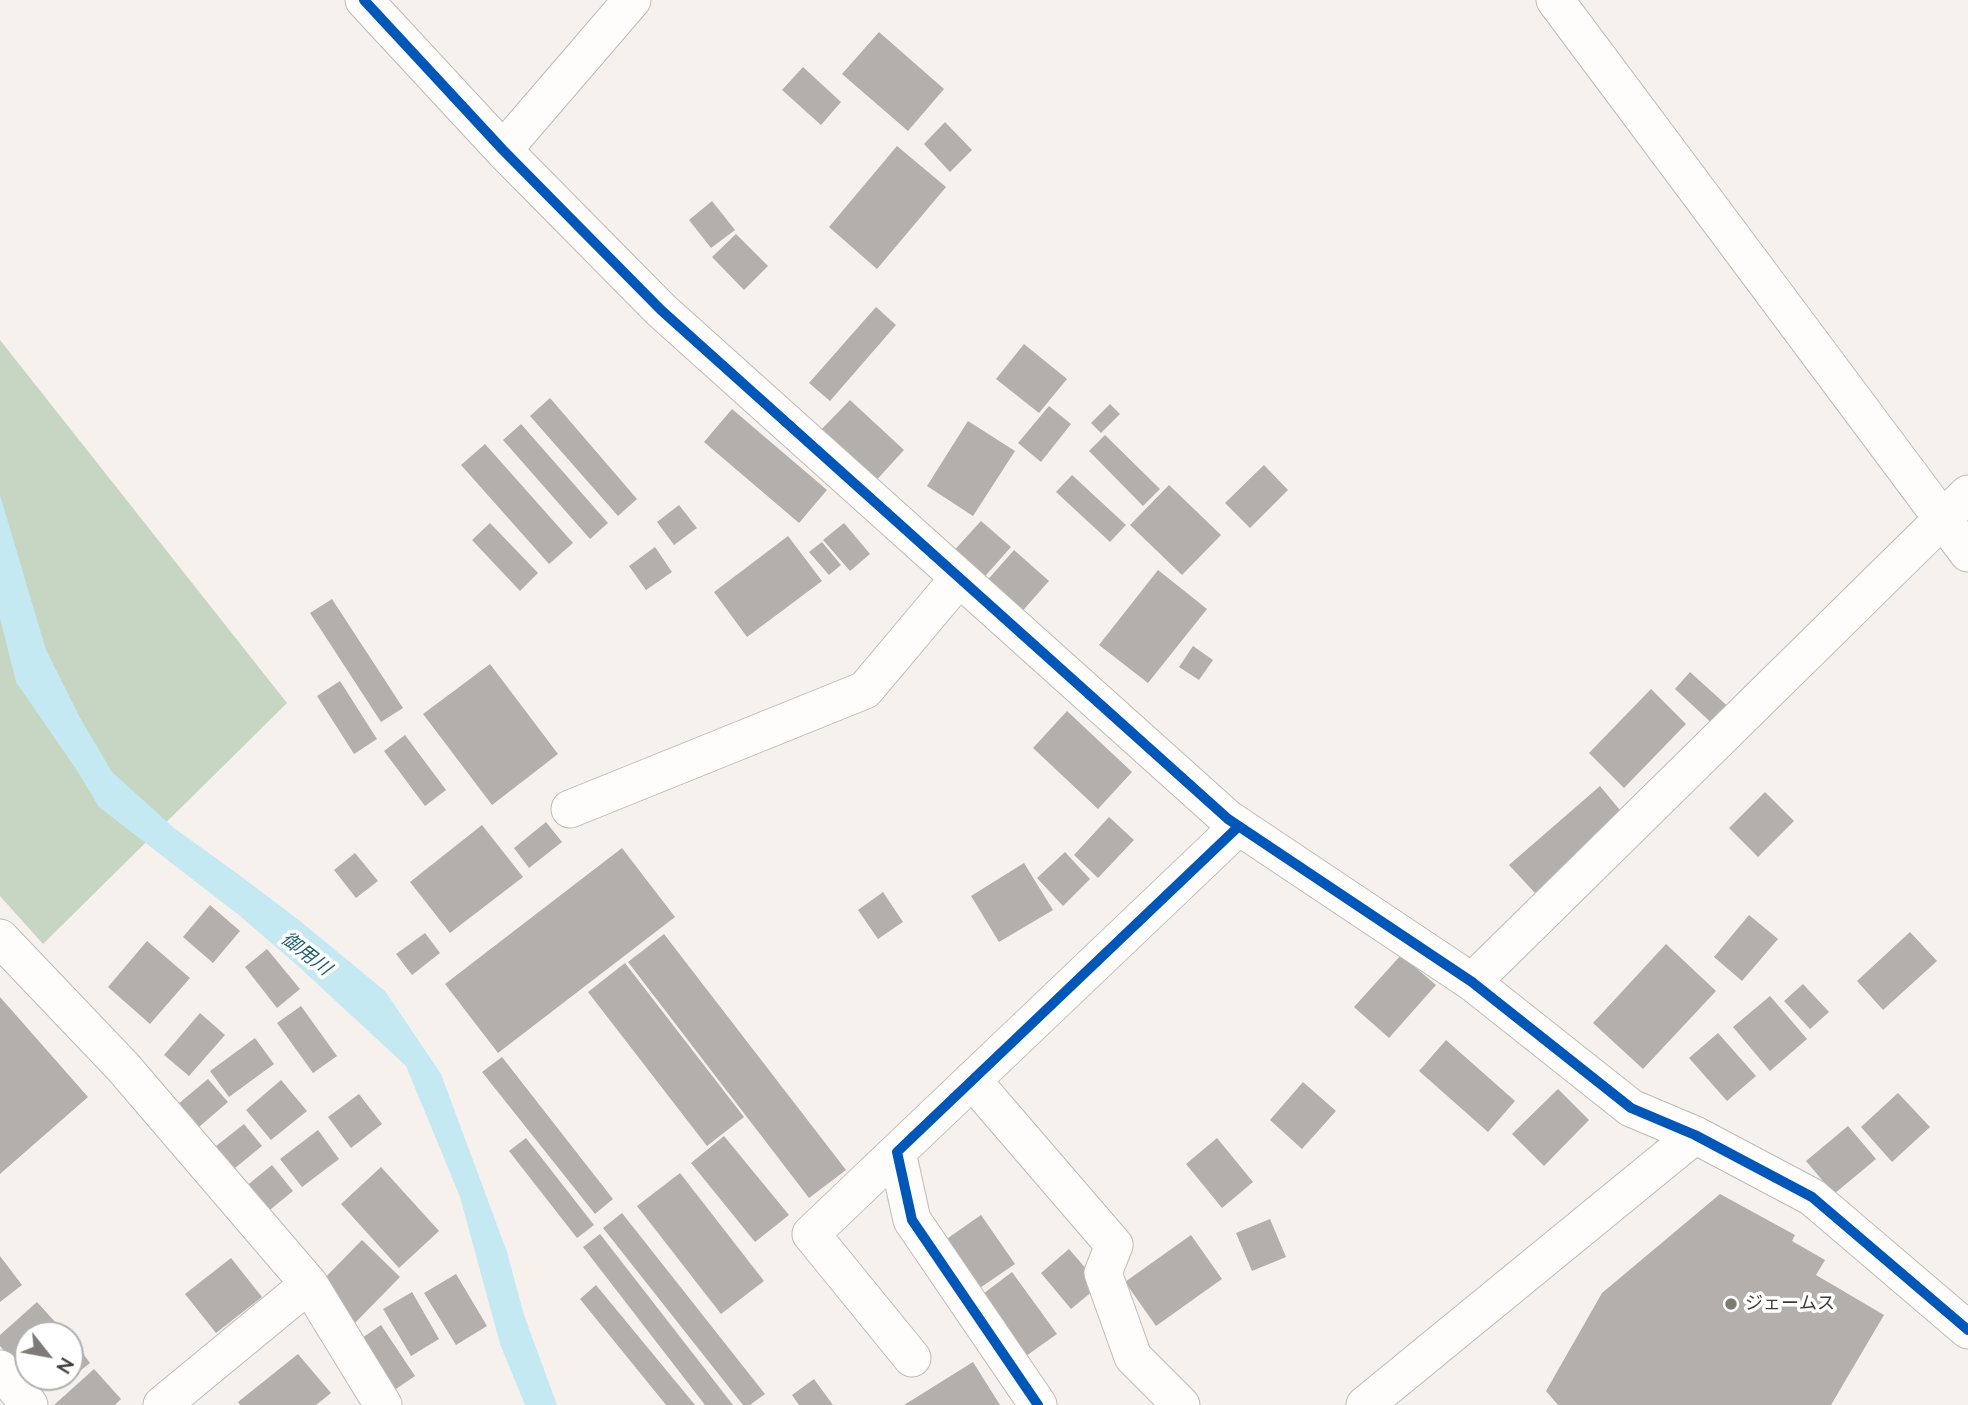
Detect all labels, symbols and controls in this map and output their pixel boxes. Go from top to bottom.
water label: 御用川 [277,927,335,981]
place label: ジェームス [1745,1293,1835,1315]
marker: ジェームス [1723,1296,1739,1312]
north arrow [14,1321,84,1391]
text: N [51,1353,79,1378]

